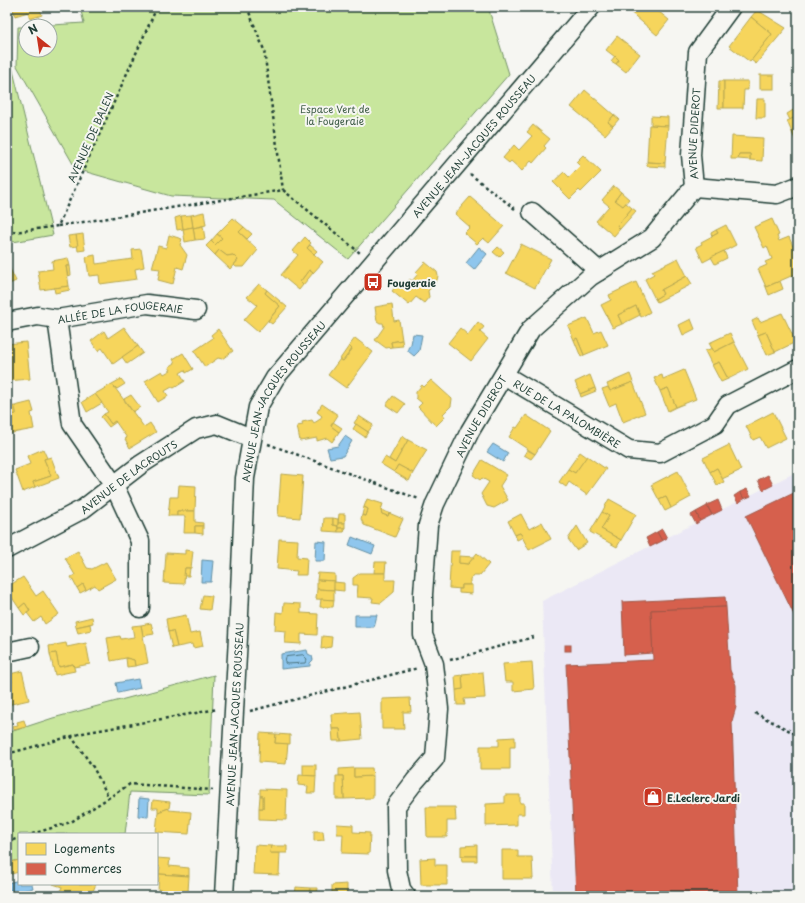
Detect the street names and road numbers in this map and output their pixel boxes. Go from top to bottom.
street label: AVENUE JEAN-JACQUES ROUSSEAU [408,71,538,220]
street label: AVENUE DIDEROT [683,87,703,180]
street label: AVENUE DE BALEN [63,89,117,185]
street label: ALLÉE DE LA FOUGERAIE [56,296,184,326]
street label: AVENUE JEAN-JACQUES ROUSSEAU [237,317,328,483]
street label: AVENUE DIDEROT [451,372,509,459]
street label: RUE DE LA PALOMBIÈRE [511,375,624,451]
street label: AVENUE DE LACROUTS [77,436,180,516]
street label: AVENUE JEAN-JACQUES ROUSSEAU [221,622,246,806]

